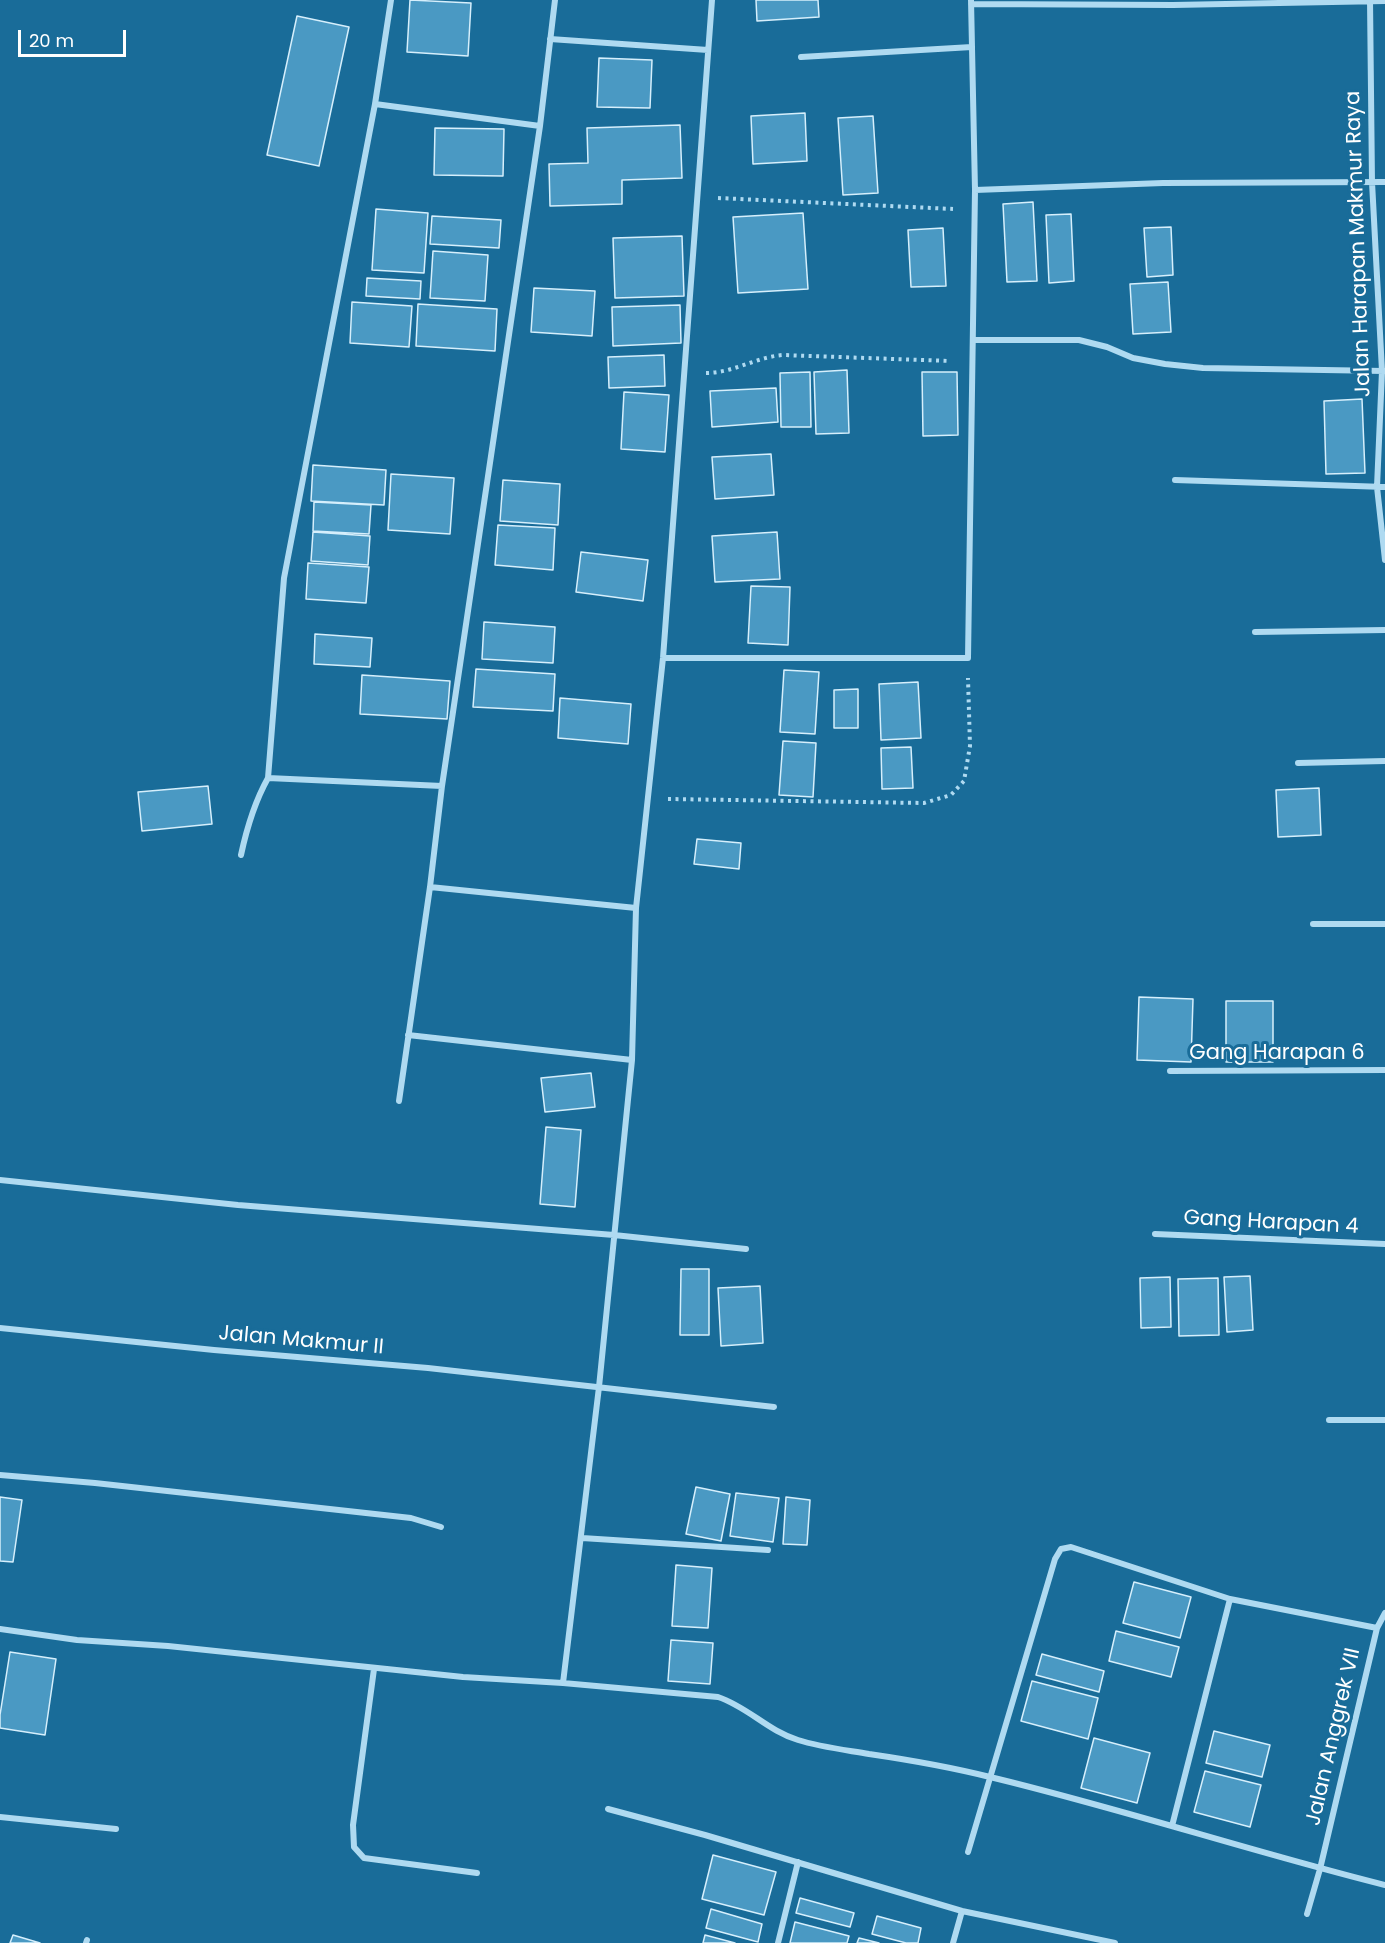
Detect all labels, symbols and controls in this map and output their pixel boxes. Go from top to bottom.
scale bar [21,18,129,56]
text: 20 m [29,28,74,53]
street label: Jalan Harapan Makmur Raya [1341,90,1377,398]
street label: Gang Harapan 6 [1189,1041,1365,1067]
street label: Gang Harapan 4 [1183,1206,1359,1240]
street label: Jalan Makmur II [217,1321,385,1361]
street label: Jalan Anggrek VII [1301,1646,1367,1828]

